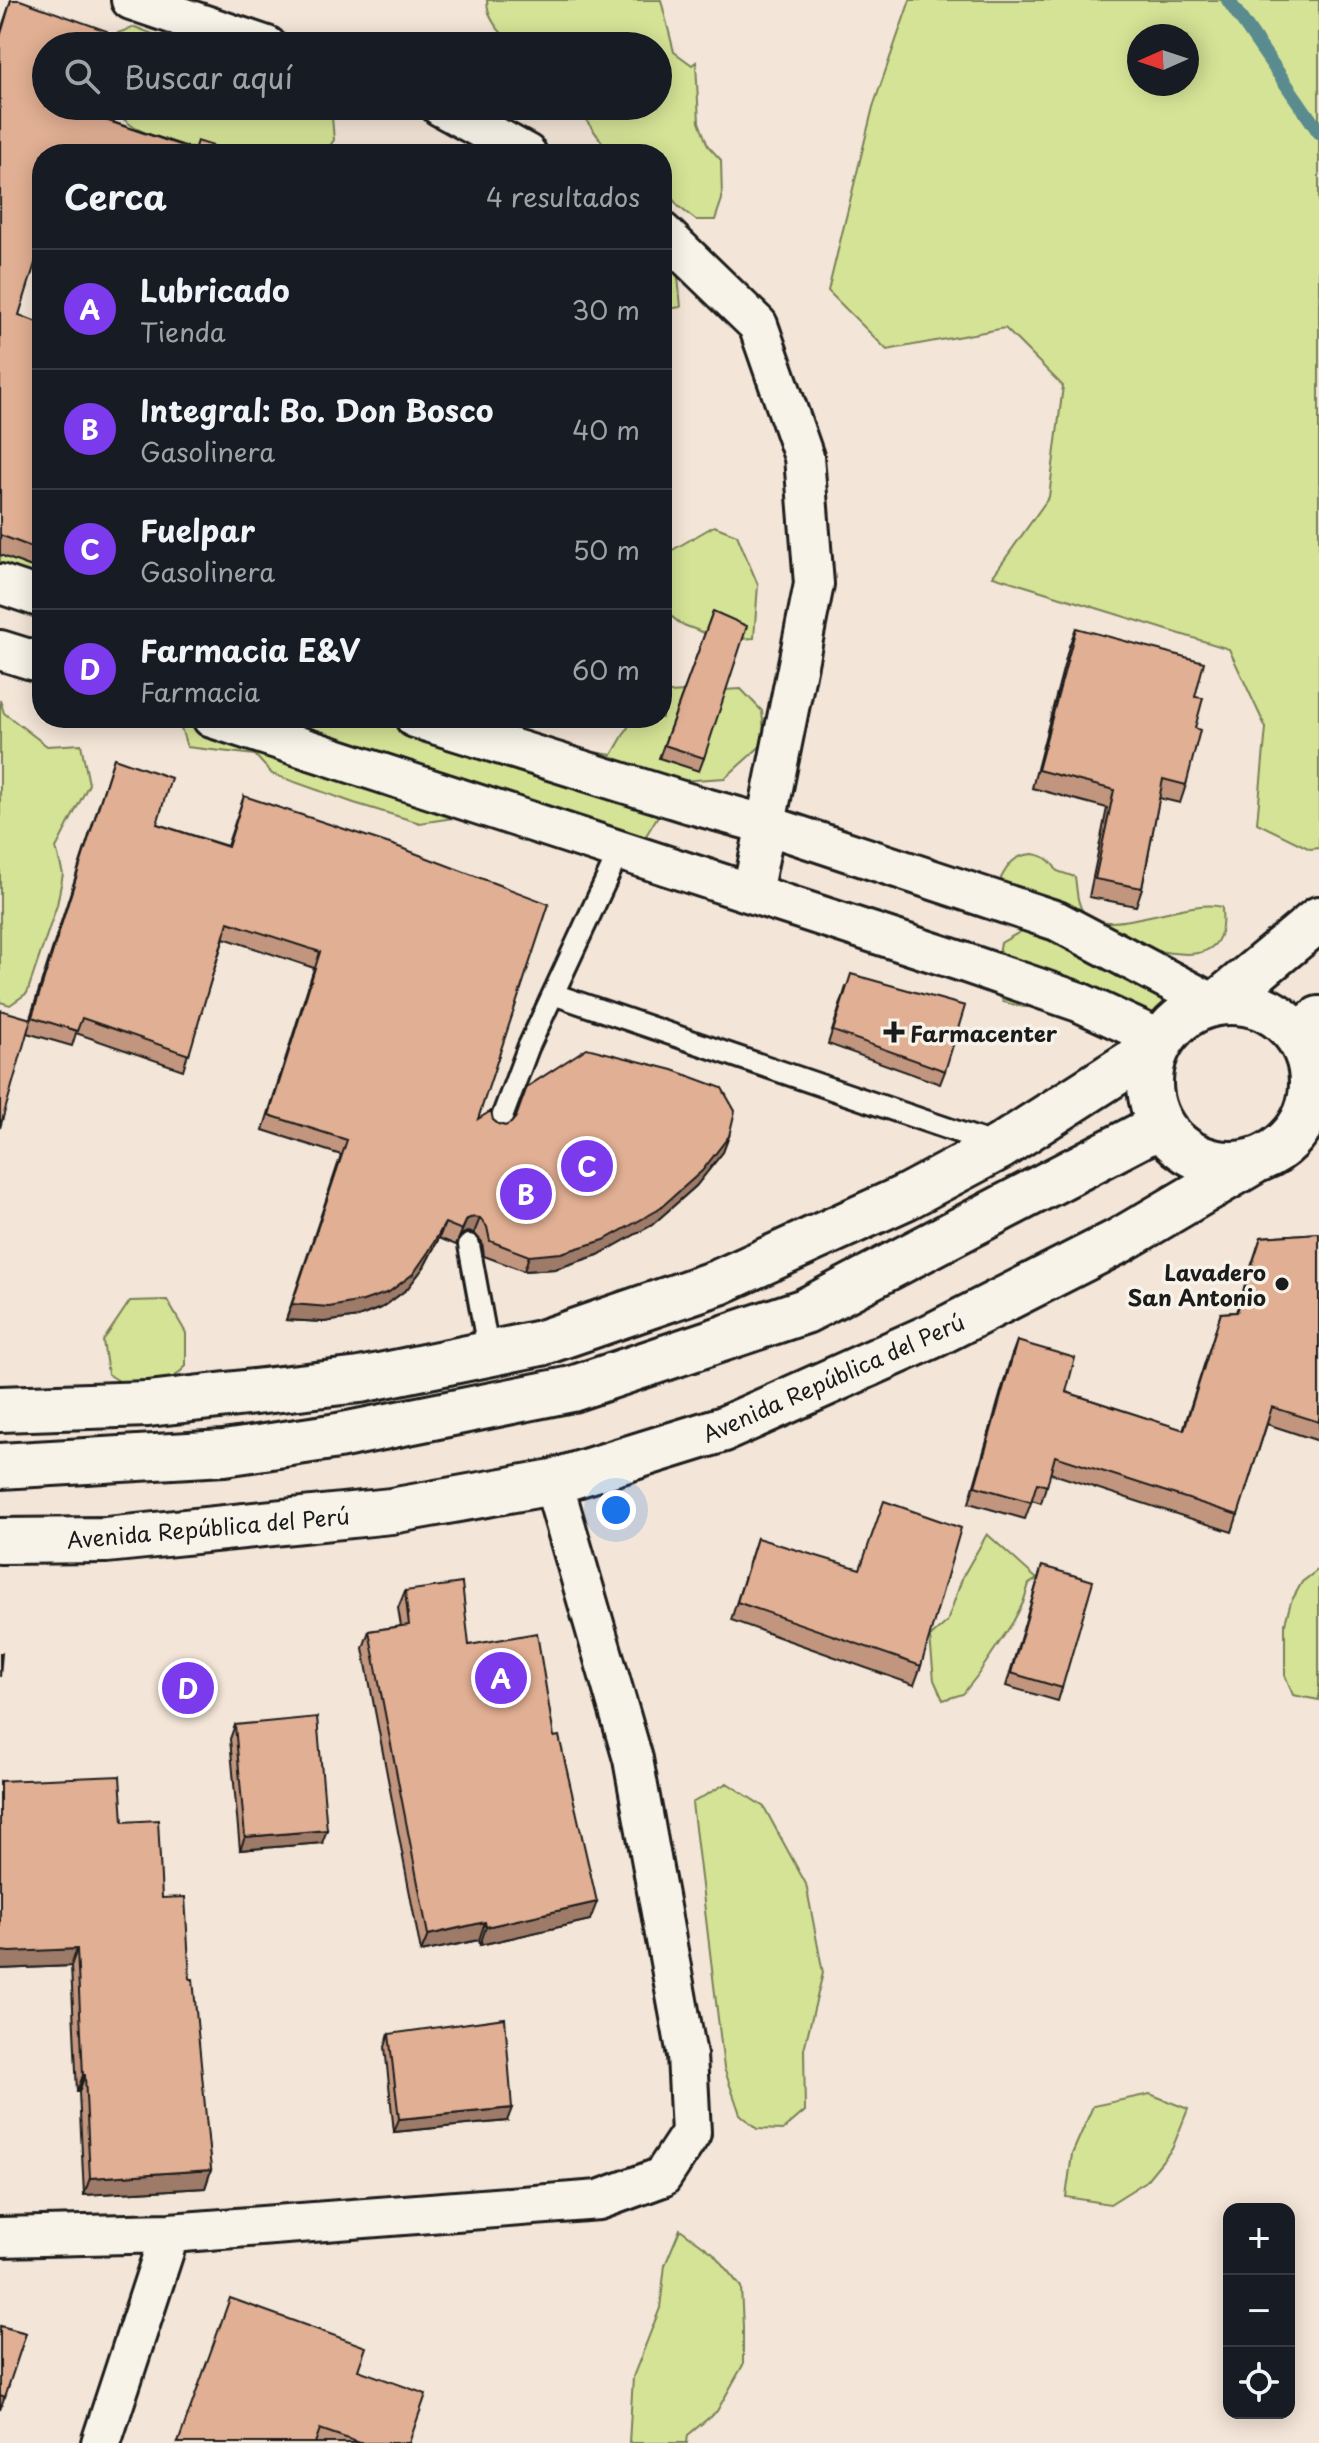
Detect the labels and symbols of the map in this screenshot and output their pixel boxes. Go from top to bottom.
north arrow [1127,24,1199,96]
place label: Farmacenter [910,1016,1058,1049]
marker: Farmacenter [885,1023,903,1041]
pin: C [561,1136,613,1196]
pin: B [500,1164,552,1224]
place label: Lavadero San Antonio [1128,1255,1266,1313]
marker: Lavadero San Antonio [1273,1275,1291,1293]
street label: Avenida República del Perú [697,1304,969,1450]
your location [596,1490,636,1530]
street label: Avenida República del Perú [65,1498,351,1556]
pin: A [475,1648,527,1708]
pin: D [162,1658,214,1718]

